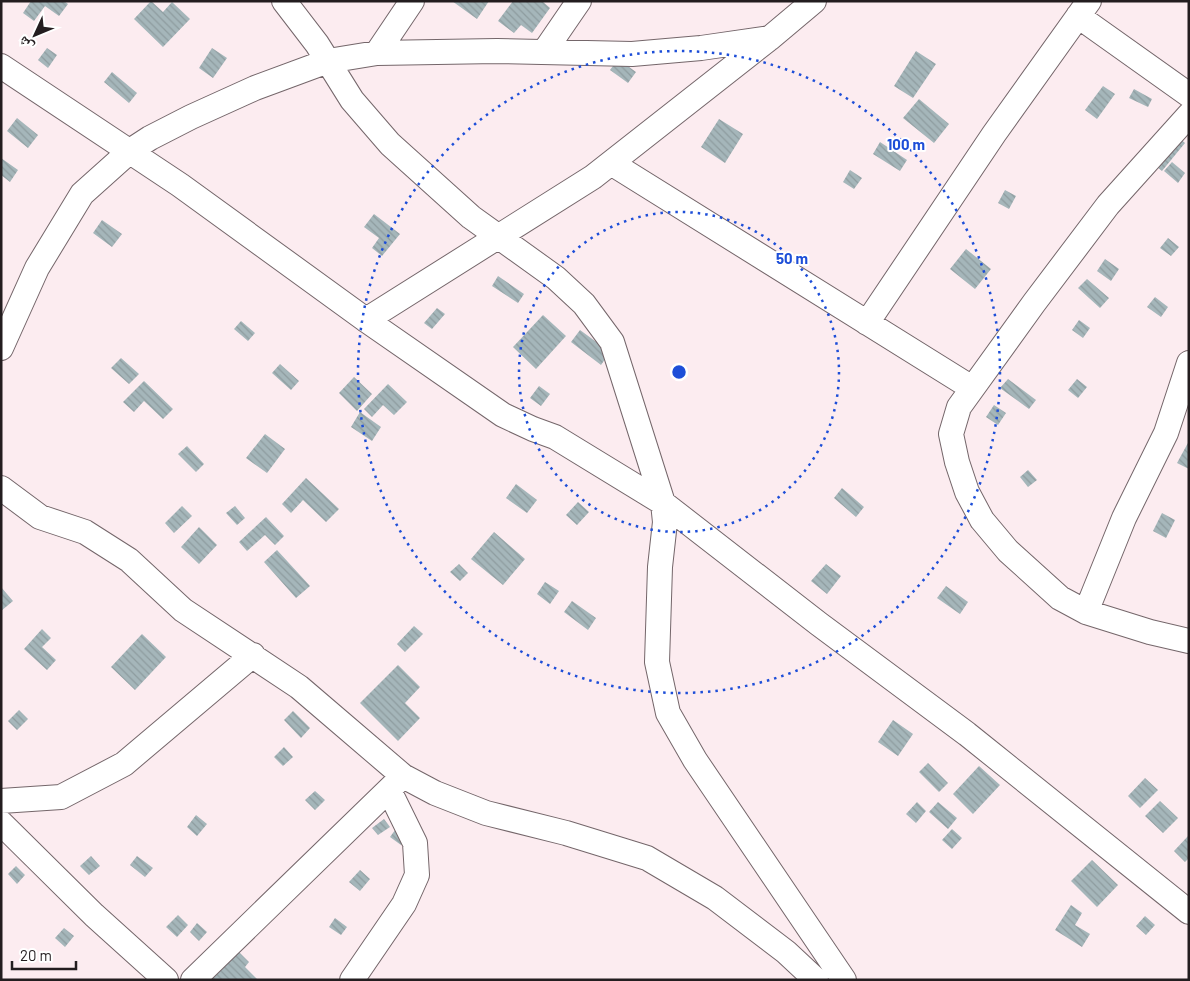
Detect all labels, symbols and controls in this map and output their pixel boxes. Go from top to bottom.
north arrow [10,10,60,60]
text: ش [14,32,37,56]
text: 100 m [887,135,925,153]
text: 50 m [776,249,808,267]
centre of rings [670,363,688,381]
scale bar [12,938,76,970]
text: 20 m [20,946,52,964]

